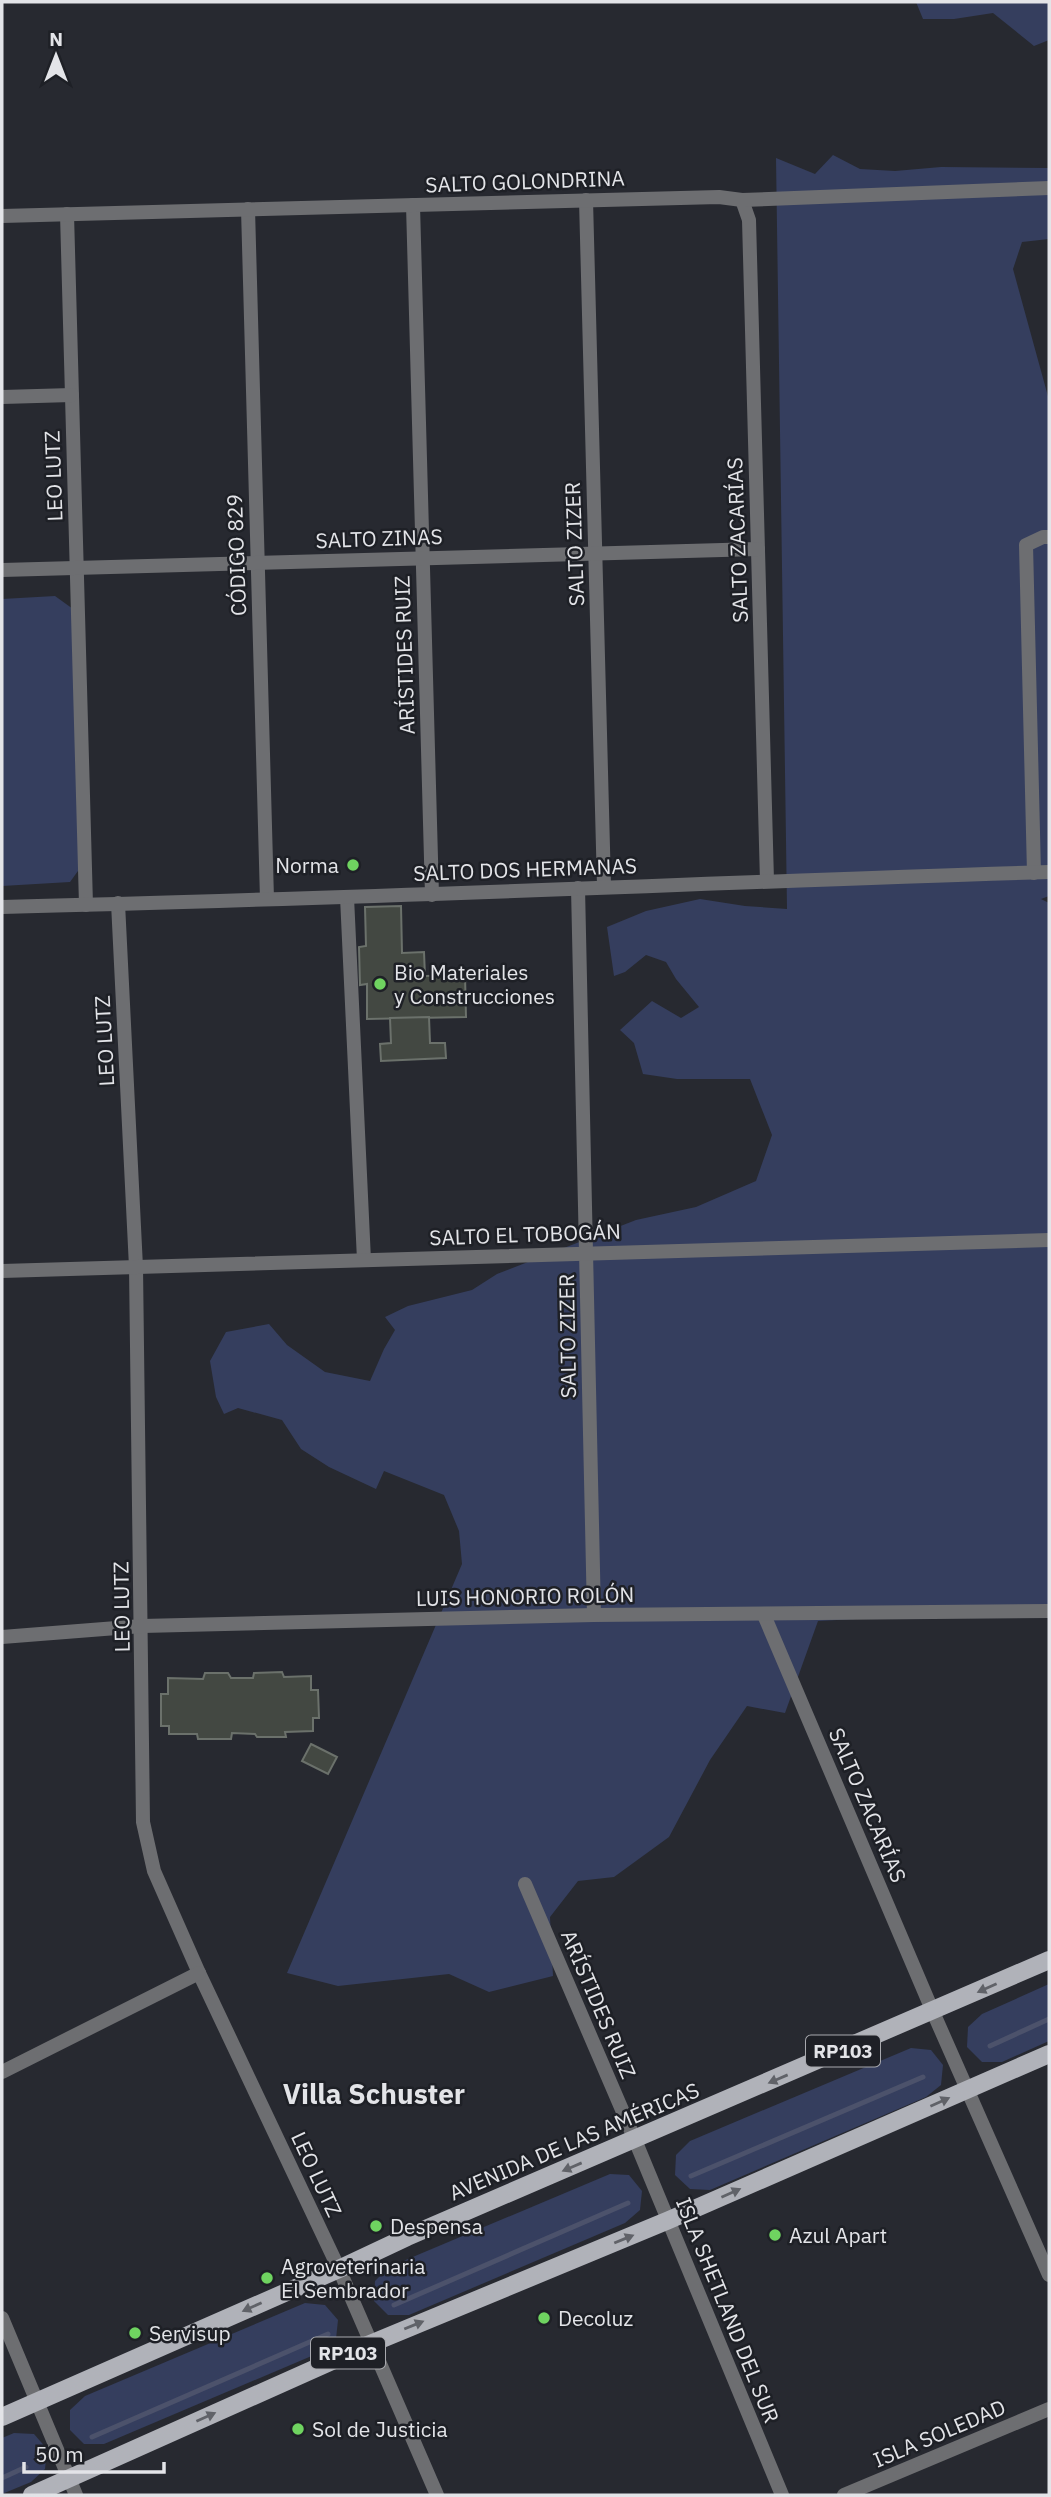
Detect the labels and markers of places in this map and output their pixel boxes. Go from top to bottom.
place label: Norma [275,851,339,879]
marker: Norma [345,857,361,873]
place label: Bio Materiales y Construcciones [394,958,555,1010]
marker: Bio Materiales y Construcciones [372,976,388,992]
place label: Despensa [390,2212,483,2240]
marker: Despensa [368,2218,384,2234]
place label: Azul Apart [789,2221,887,2249]
marker: Azul Apart [767,2227,783,2243]
place label: Agroveterinaria El Sembrador [281,2252,426,2304]
marker: Agroveterinaria El Sembrador [259,2270,275,2286]
place label: Decoluz [558,2304,633,2332]
marker: Decoluz [536,2310,552,2326]
place label: Servisup [149,2319,231,2347]
marker: Servisup [127,2325,143,2341]
place label: Sol de Justicia [312,2415,448,2443]
marker: Sol de Justicia [290,2421,306,2437]

